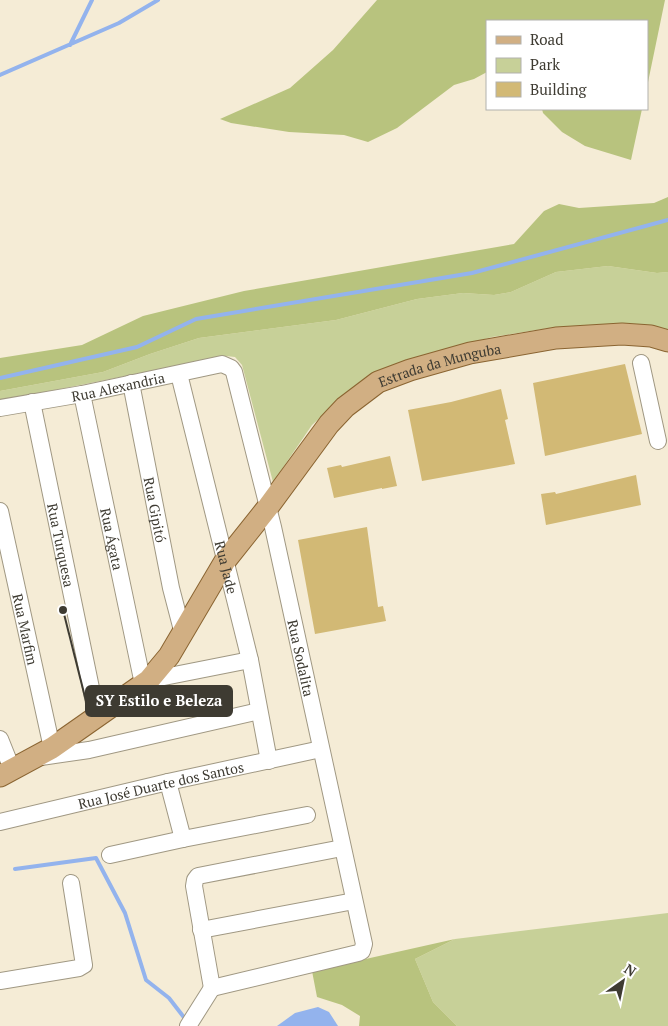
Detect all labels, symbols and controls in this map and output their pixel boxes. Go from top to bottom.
legend [486,20,648,110]
text: Road [530,29,563,49]
text: Park [530,54,560,74]
text: Building [530,79,588,99]
street label: Estrada da Munguba [375,338,502,391]
street label: Rua Alexandria [70,367,166,405]
street label: Rua Gipitó [140,475,171,544]
street label: Rua Turquesa [44,501,79,589]
street label: Rua Ágata [97,506,128,572]
street label: Rua Jade [211,539,243,596]
street label: Rua Marfim [9,592,43,667]
street label: Rua Sodalita [284,618,319,698]
callout: SY Estilo e Beleza [86,686,232,716]
text: SY Estilo e Beleza [96,690,223,710]
street label: Rua José Duarte dos Santos [76,756,245,813]
north arrow [598,956,648,1006]
text: N [621,959,640,981]

